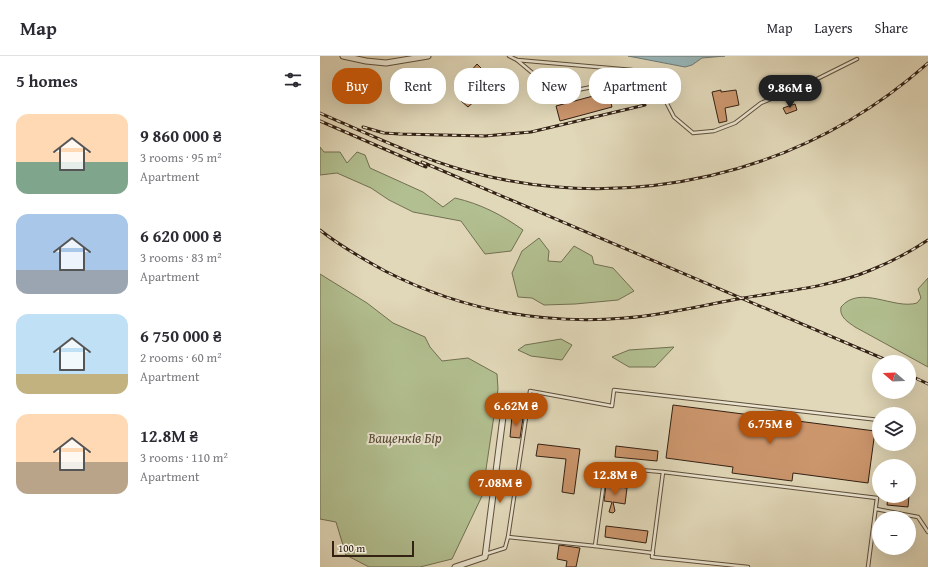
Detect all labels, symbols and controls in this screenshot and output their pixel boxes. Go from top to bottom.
text: Map [20,14,57,42]
text: Map [767,18,793,38]
text: Layers [815,18,853,38]
text: Share [875,18,908,38]
text: 5 homes [16,68,78,93]
chip: Buy [332,68,382,104]
chip: Rent [390,68,446,104]
chip: Filters [454,68,519,104]
chip: New [527,68,581,104]
chip: Apartment [589,68,681,104]
icon: filters [282,69,304,91]
pin: 9.86M ₴ [753,75,827,109]
text: 9.86M ₴ [768,78,812,97]
text: 9 860 000 ₴ [140,123,222,148]
icon: home [48,130,96,178]
text: 3 rooms · 95 m² [140,148,222,167]
text: Apartment [140,167,200,186]
text: 6 620 000 ₴ [140,223,222,248]
icon: home [48,230,96,278]
text: 3 rooms · 83 m² [140,248,222,267]
text: Apartment [140,267,200,286]
text: 6 750 000 ₴ [140,323,222,348]
icon: home [48,330,96,378]
text: 2 rooms · 60 m² [140,348,222,367]
north arrow [872,355,916,399]
map controls [872,355,916,555]
text: Apartment [140,367,200,386]
pin: 6.62M ₴ [479,393,553,427]
text: 6.62M ₴ [494,396,538,415]
button: layers [872,407,916,451]
pin: 6.75M ₴ [733,411,807,445]
text: 6.75M ₴ [748,414,792,433]
text: 12.8M ₴ [140,423,198,448]
park label: Ващенків Бір [367,428,442,448]
icon: home [48,430,96,478]
text: 3 rooms · 110 m² [140,448,228,467]
button: + [872,459,916,503]
pin: 12.8M ₴ [578,462,652,496]
text: 12.8M ₴ [593,465,637,484]
text: Apartment [140,467,200,486]
pin: 7.08M ₴ [463,470,537,504]
text: 7.08M ₴ [478,473,522,492]
button: − [872,511,916,555]
scale bar [332,539,414,558]
text: 100 m [338,540,365,556]

